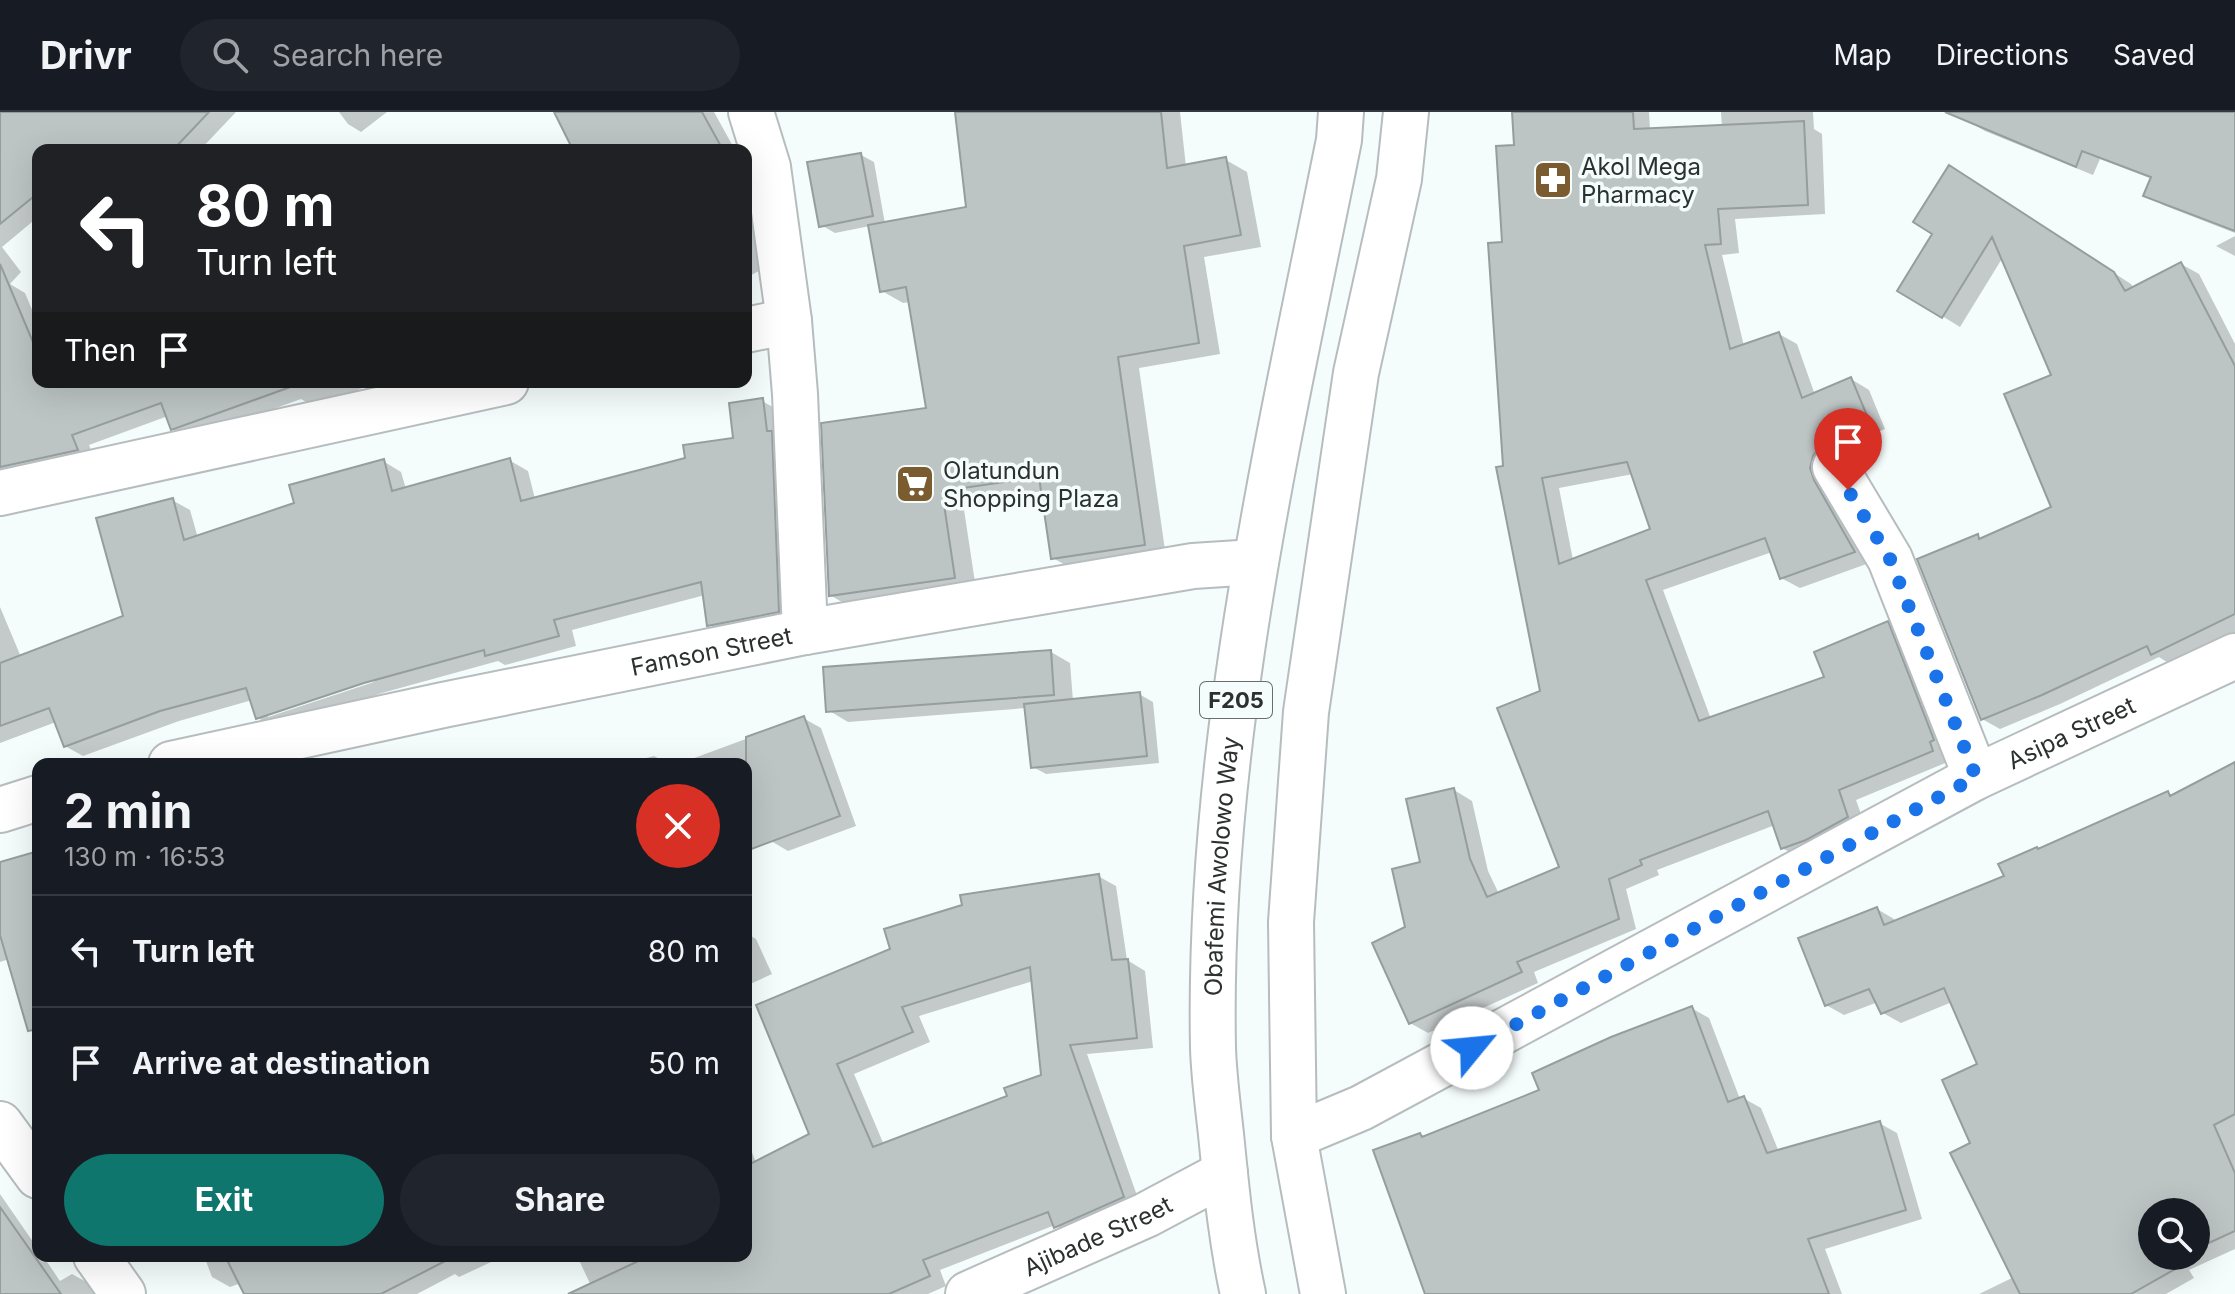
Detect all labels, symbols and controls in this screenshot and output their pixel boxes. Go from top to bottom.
search box [180,19,740,91]
text: Drivr [40,32,132,78]
icon: search [208,33,252,77]
text: Search here [272,37,443,73]
text: Map [1833,38,1892,72]
text: Directions [1936,38,2069,72]
text: Saved [2113,38,2195,72]
place label: Akol Mega Pharmacy [1581,152,1701,209]
pharmacy icon: Akol Mega Pharmacy [1532,159,1574,201]
text: 80 m [196,172,335,240]
icon: left [64,176,168,280]
text: Turn left [196,240,337,284]
icon: arrive [152,328,196,372]
text: Then [64,332,136,368]
pin [1814,408,1882,490]
icon: arrive [1826,420,1870,464]
place label: Olatundun Shopping Plaza [943,456,1119,513]
supermarket icon: Olatundun Shopping Plaza [894,463,936,505]
street label: Famson Street [628,620,795,681]
road number: F205 [1200,682,1272,718]
street label: Asipa Street [2002,690,2140,775]
street label: Obafemi Awolowo Way [1198,735,1245,996]
text: 2 min [64,781,192,840]
button: close [636,784,720,868]
text: 130 m · 16:53 [64,841,225,872]
icon: left [64,929,108,973]
text: Turn left [132,933,254,969]
text: 80 m [648,933,720,969]
position arrow [1430,1006,1514,1090]
icon: arrive [64,1041,108,1085]
text: Arrive at destination [132,1045,430,1081]
text: 50 m [648,1045,720,1081]
button: Exit [64,1154,384,1246]
button: Share [400,1154,720,1246]
street label: Ajibade Street [1019,1189,1177,1282]
map controls [2138,1198,2210,1270]
button: search [2138,1198,2210,1270]

